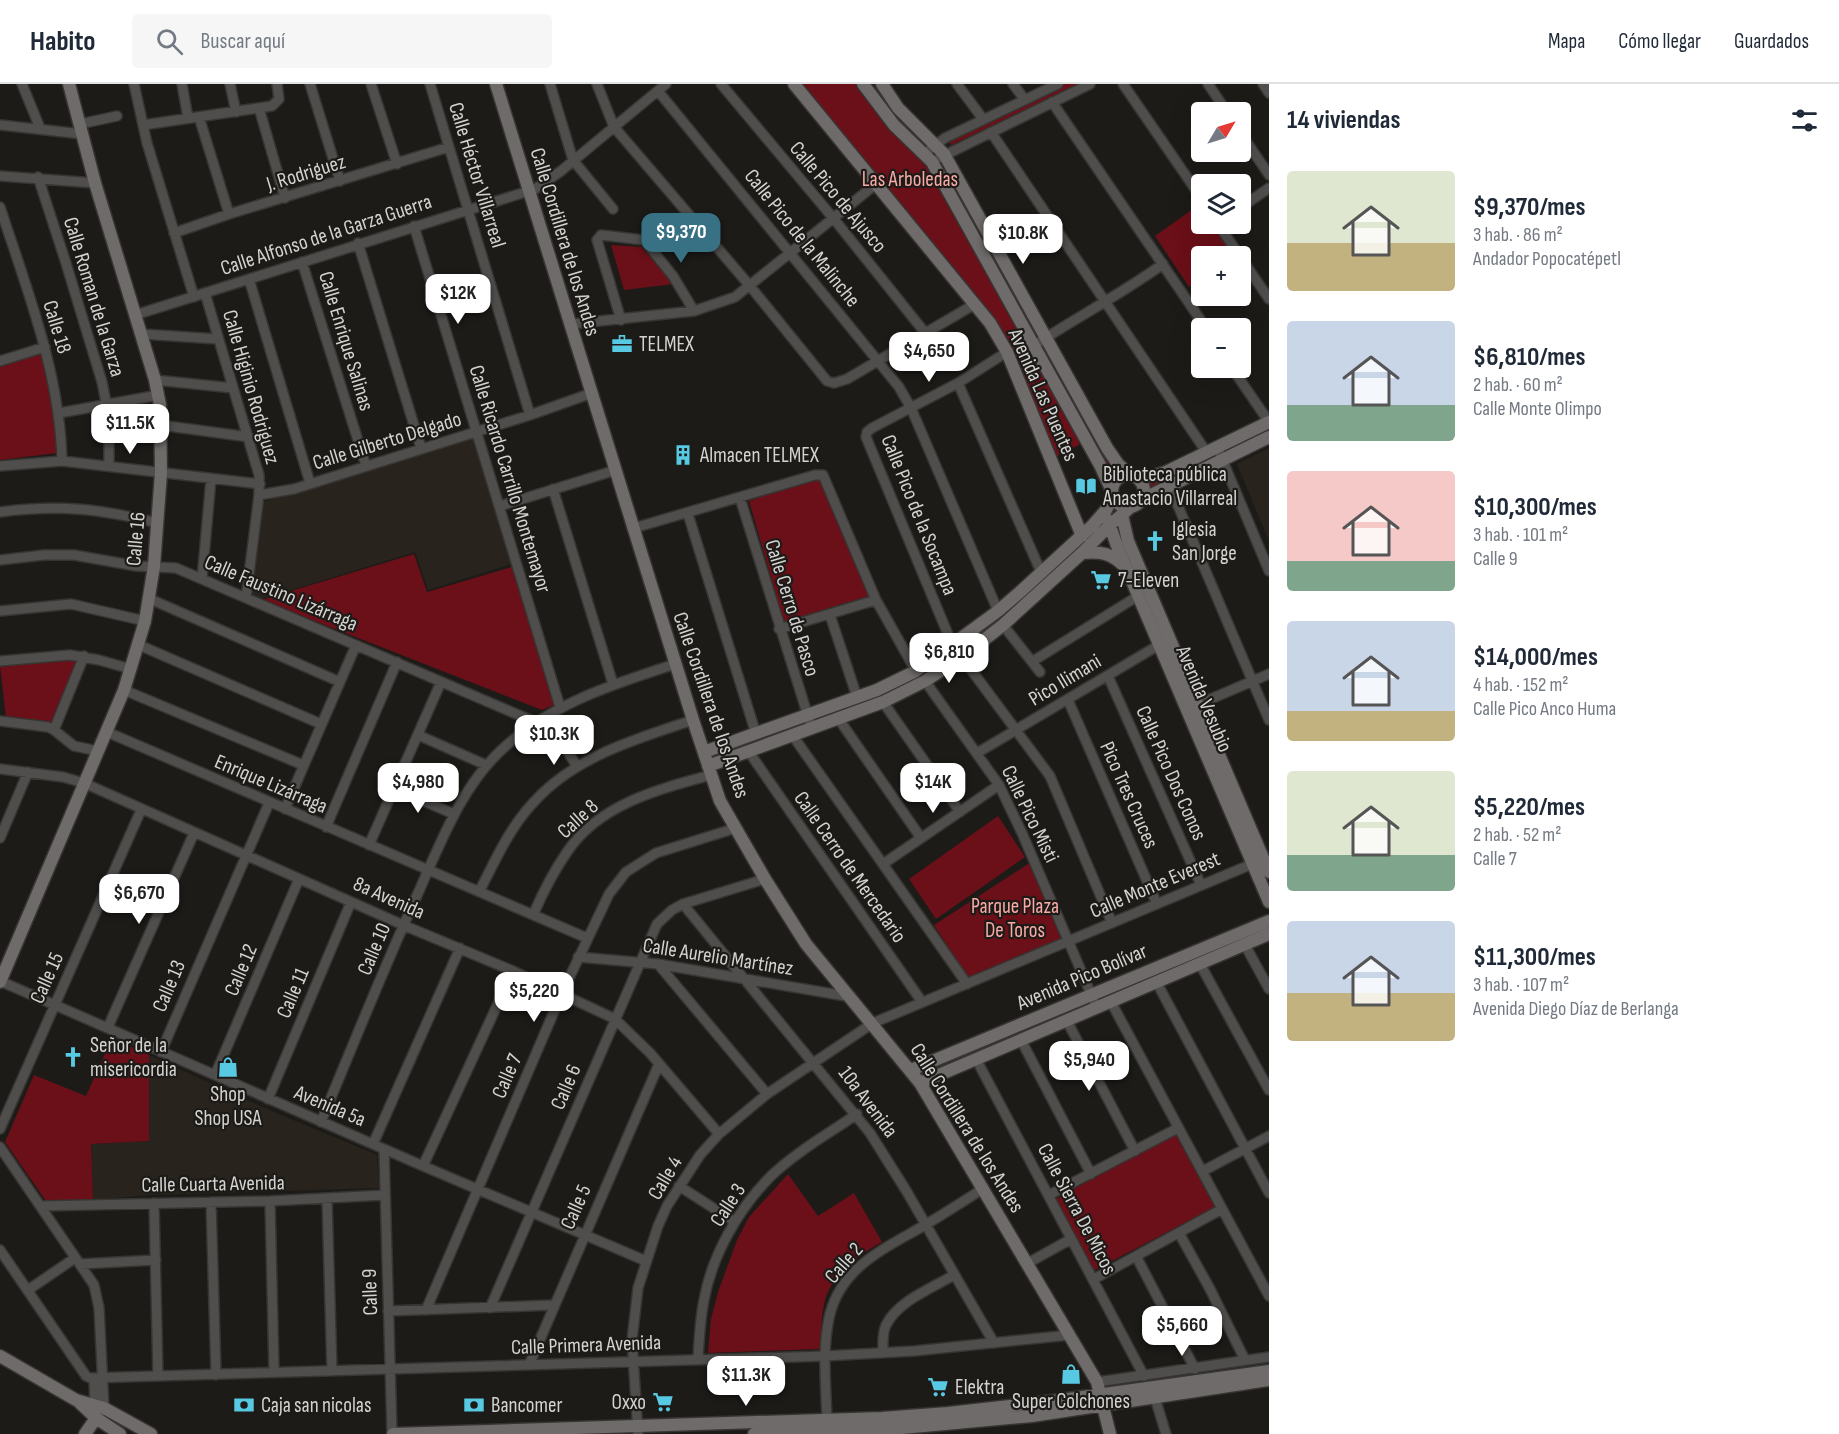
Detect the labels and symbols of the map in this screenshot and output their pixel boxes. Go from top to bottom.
street label: Calle Héctor Villarreal [443,99,511,251]
north arrow [1191,102,1251,162]
street label: Calle Pico de Ajusco [784,136,892,258]
street label: Calle Cordillera de los Andes [525,145,605,339]
street label: J. Rodriguez [263,149,349,197]
street label: Calle Pico de la Malinche [739,164,865,312]
park label: Las Arboledas [862,167,958,192]
street label: Calle Alfonso de la Garza Guerra [217,189,435,281]
pin: $9,370 [632,213,730,264]
street label: Calle Roman de la Garza [58,214,130,380]
pin: $10.8K [974,214,1072,265]
street label: Calle Enrique Salinas [313,268,379,414]
pin: $12K [422,274,494,325]
street label: Calle 18 [37,297,77,357]
street label: Calle Higinio Rodriguez [217,307,285,467]
street label: Avenida Las Puentes [1002,324,1083,465]
office icon: TELMEX [610,332,634,356]
place label: TELMEX [639,332,694,357]
pin: $4,650 [880,332,978,383]
street label: Calle Ricardo Carrillo Montemayor [463,362,557,596]
pin: $11.5K [81,404,179,455]
street label: Calle Gilberto Delgado [310,407,464,475]
street label: Calle Pico de la Socampa [875,431,963,599]
building icon: Almacen TELMEX [671,443,695,467]
place label: Almacen TELMEX [699,443,819,468]
place label: Biblioteca pública Anastacio Villarreal [1102,462,1237,511]
library icon: Biblioteca pública Anastacio Villarreal [1074,474,1098,498]
street label: Calle 16 [121,511,151,567]
place label: Iglesia San Jorge [1172,517,1237,566]
church icon: Iglesia San Jorge [1143,529,1167,553]
street label: Calle Cerro de Pasco [759,537,825,679]
street label: Calle Faustino Lizárraga [201,549,361,637]
supermarket icon: 7-Eleven [1089,568,1113,592]
place label: 7-Eleven [1118,568,1179,593]
street label: Calle Cordillera de los Andes [667,609,755,801]
pin: $6,810 [900,633,998,684]
street label: Avenida Vesubio [1170,641,1238,756]
street label: Pico Ilimani [1024,649,1106,711]
street label: Calle Pico Dos Conos [1130,702,1212,844]
pin: $10.3K [505,715,603,766]
street label: Pico Tres Cruces [1094,738,1164,852]
street label: Enrique Lizárraga [211,749,331,819]
street label: Calle Pico Misti [996,761,1064,867]
pin: $4,980 [369,763,467,814]
pin: $14K [897,763,969,814]
street label: Calle Cerro de Mercedario [788,786,912,948]
street label: Calle 8 [552,794,604,844]
street label: Calle Monte Everest [1086,846,1224,924]
street label: 8a Avenida [349,871,429,925]
pin: $6,670 [90,874,188,925]
park label: Parque Plaza De Toros [971,894,1059,943]
street label: Calle 10 [352,919,396,979]
street label: Calle Aurelio Martínez [641,933,795,981]
street label: Avenida Pico Bolívar [1012,938,1151,1016]
street label: Calle 12 [219,940,263,1000]
street label: Calle 15 [25,949,69,1007]
street label: Calle 13 [147,956,191,1016]
street label: Calle 11 [271,963,315,1022]
pin: $5,220 [485,972,583,1023]
place label: Señor de la misericordia [90,1033,177,1082]
street label: Calle Cordillera de los Andes [905,1039,1029,1217]
pin: $5,940 [1040,1041,1138,1092]
church icon: Señor de la misericordia [61,1045,85,1069]
street label: Calle 7 [487,1049,528,1102]
shop icon: Shop Shop USA [216,1055,240,1079]
street label: Calle 6 [545,1061,587,1113]
street label: 10a Avenida [833,1061,903,1143]
street label: Avenida 5a [290,1080,369,1132]
place label: Shop Shop USA [194,1082,263,1131]
street label: Calle Sierra De Micos [1032,1139,1122,1279]
street label: Calle 4 [642,1152,688,1204]
street label: Calle Cuarta Avenida [141,1170,285,1198]
street label: Calle 3 [705,1179,751,1231]
street label: Calle 5 [555,1181,597,1233]
street label: Calle 2 [819,1237,869,1289]
street label: Calle 9 [357,1268,383,1316]
pin: $5,660 [1133,1306,1231,1357]
street label: Calle Primera Avenida [511,1330,661,1360]
pin: $11.3K [697,1356,795,1407]
shop icon: Super Colchones [1059,1362,1083,1386]
supermarket icon: Elektra [926,1375,950,1399]
place label: Elektra [955,1375,1004,1400]
place label: Super Colchones [1012,1389,1130,1414]
place label: Oxxo [612,1390,646,1415]
supermarket icon: Oxxo [651,1390,675,1414]
bank icon: Caja san nicolas [232,1393,256,1417]
place label: Caja san nicolas [261,1393,371,1418]
bank icon: Bancomer [462,1393,486,1417]
place label: Bancomer [491,1393,562,1418]

